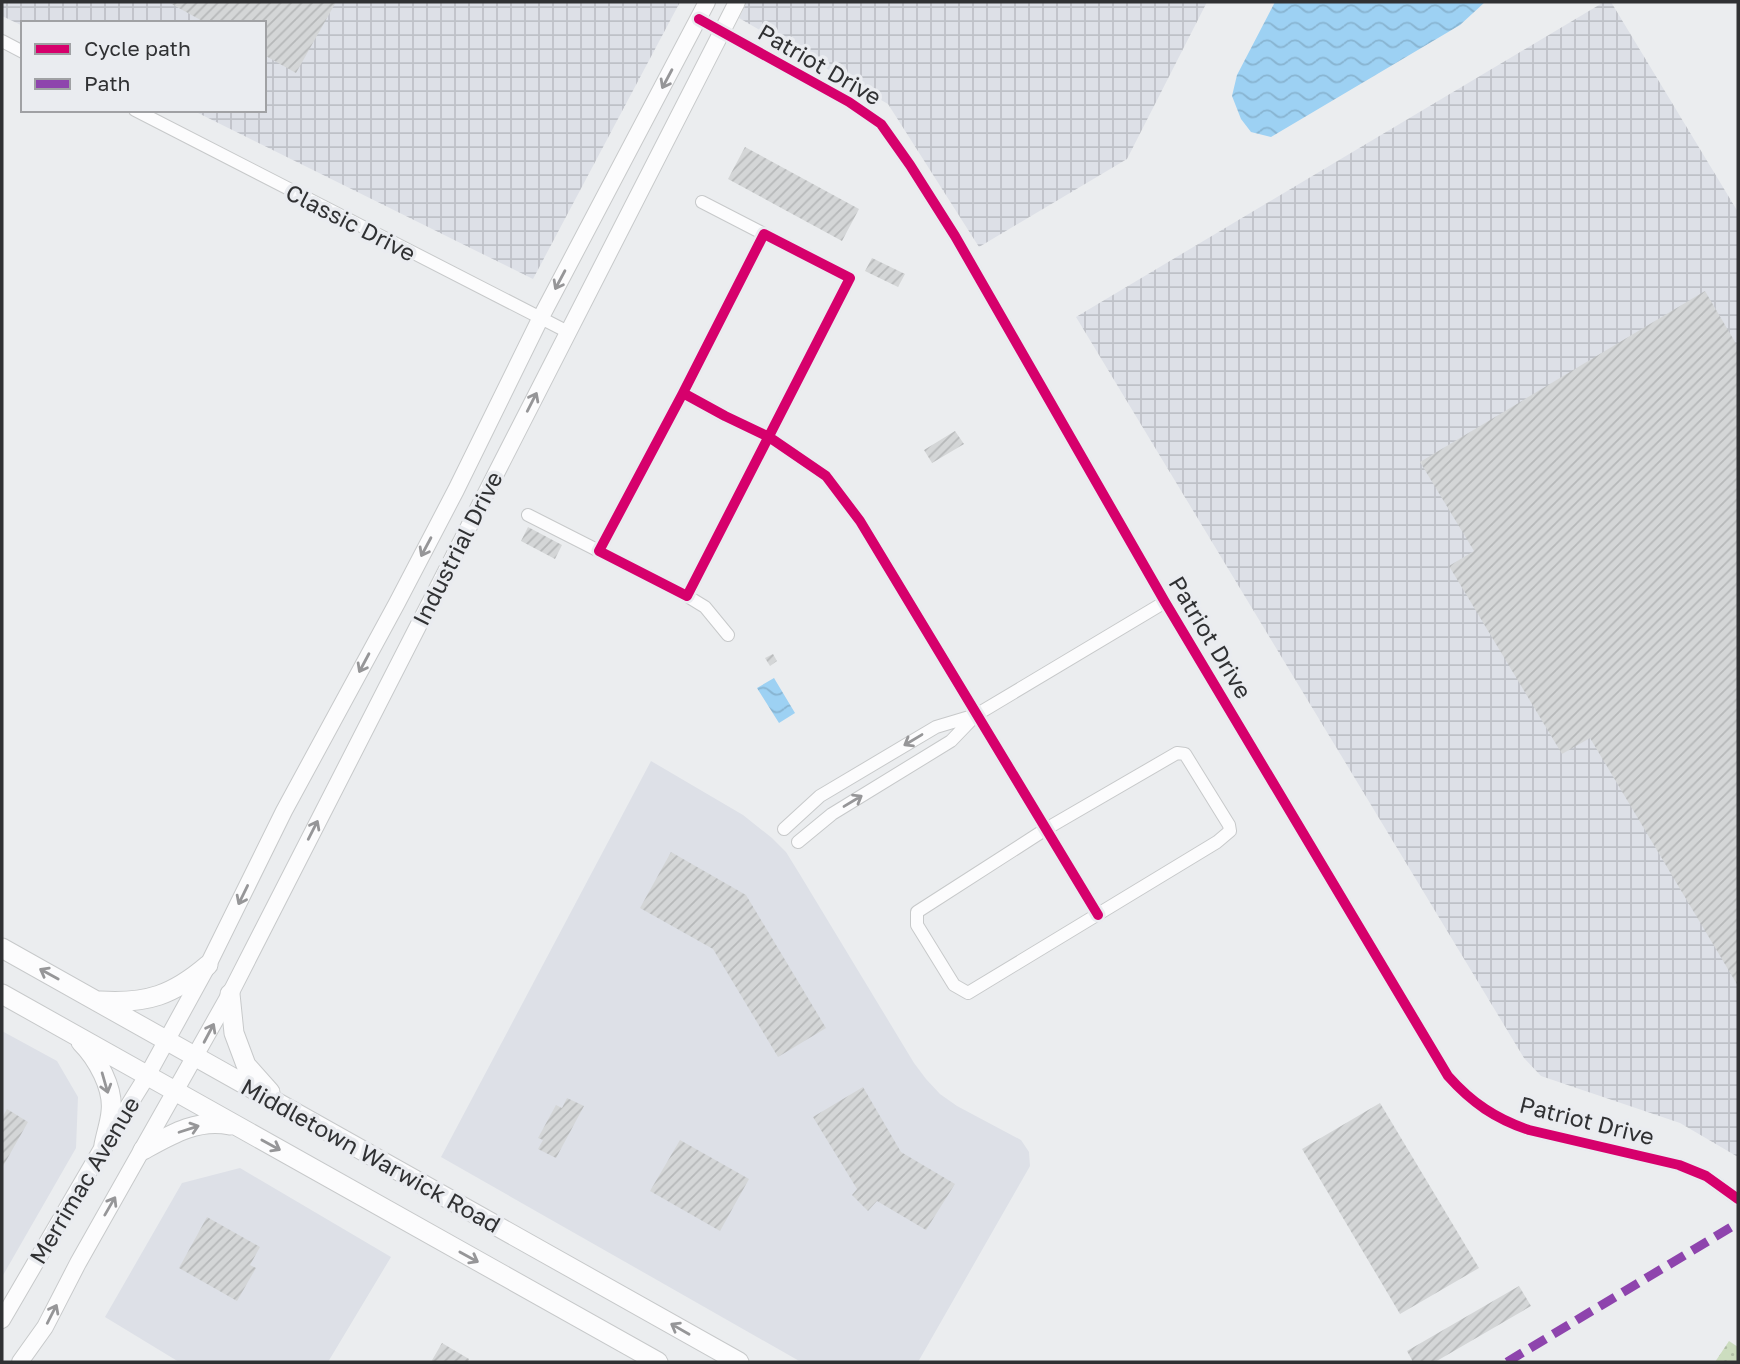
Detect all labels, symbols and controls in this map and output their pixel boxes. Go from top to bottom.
street label: Patriot Drive [753,17,887,111]
legend [21,21,266,112]
text: Cycle path [84,35,191,61]
one-way arrow [659,68,673,89]
text: Path [84,70,131,96]
street label: Classic Drive [281,177,421,267]
one-way arrow [553,269,566,290]
one-way arrow [525,392,539,413]
street label: Industrial Drive [406,466,508,630]
one-way arrow [419,536,433,557]
street label: Patriot Drive [1164,571,1258,703]
one-way arrow [357,653,371,673]
one-way arrow [904,734,924,748]
one-way arrow [842,794,862,808]
one-way arrow [307,820,321,841]
one-way arrow [235,884,249,905]
one-way arrow [39,967,59,981]
one-way arrow [202,1023,216,1043]
one-way arrow [100,1072,113,1094]
street label: Middletown Warwick Road [237,1072,505,1238]
street label: Patriot Drive [1517,1090,1657,1150]
street label: Merrimac Avenue [23,1091,145,1269]
one-way arrow [178,1121,200,1134]
one-way arrow [260,1138,280,1152]
one-way arrow [104,1196,117,1217]
one-way arrow [458,1251,479,1264]
one-way arrow [45,1304,59,1325]
one-way arrow [670,1322,690,1336]

